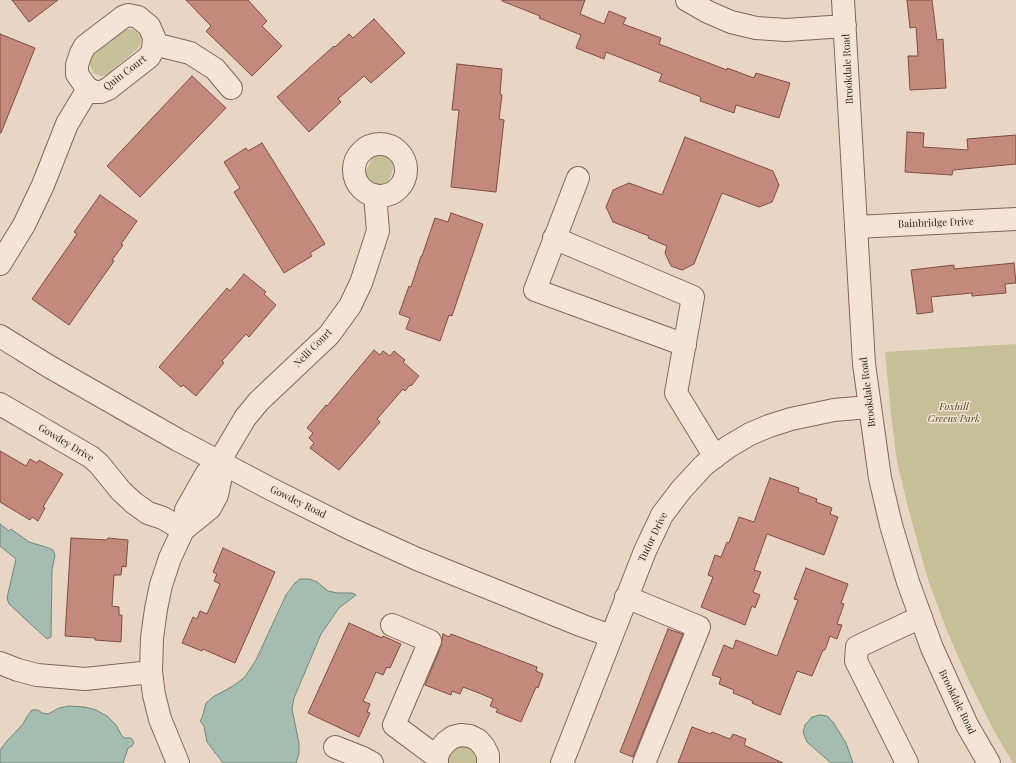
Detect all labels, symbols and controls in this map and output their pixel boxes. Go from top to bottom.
street label: Brookdale Road [840,34,856,104]
street label: Quin Court [101,53,149,93]
street label: Bainbridge Drive [898,216,974,230]
street label: Nelli Court [291,326,335,370]
street label: Brookdale Road [858,356,878,428]
park label: Foxhill Greens Park [928,401,980,424]
street label: Gowdey Drive [36,422,96,464]
street label: Gowdey Road [268,483,328,521]
street label: Tudor Drive [636,510,670,564]
street label: Brookdale Road [936,668,978,736]

